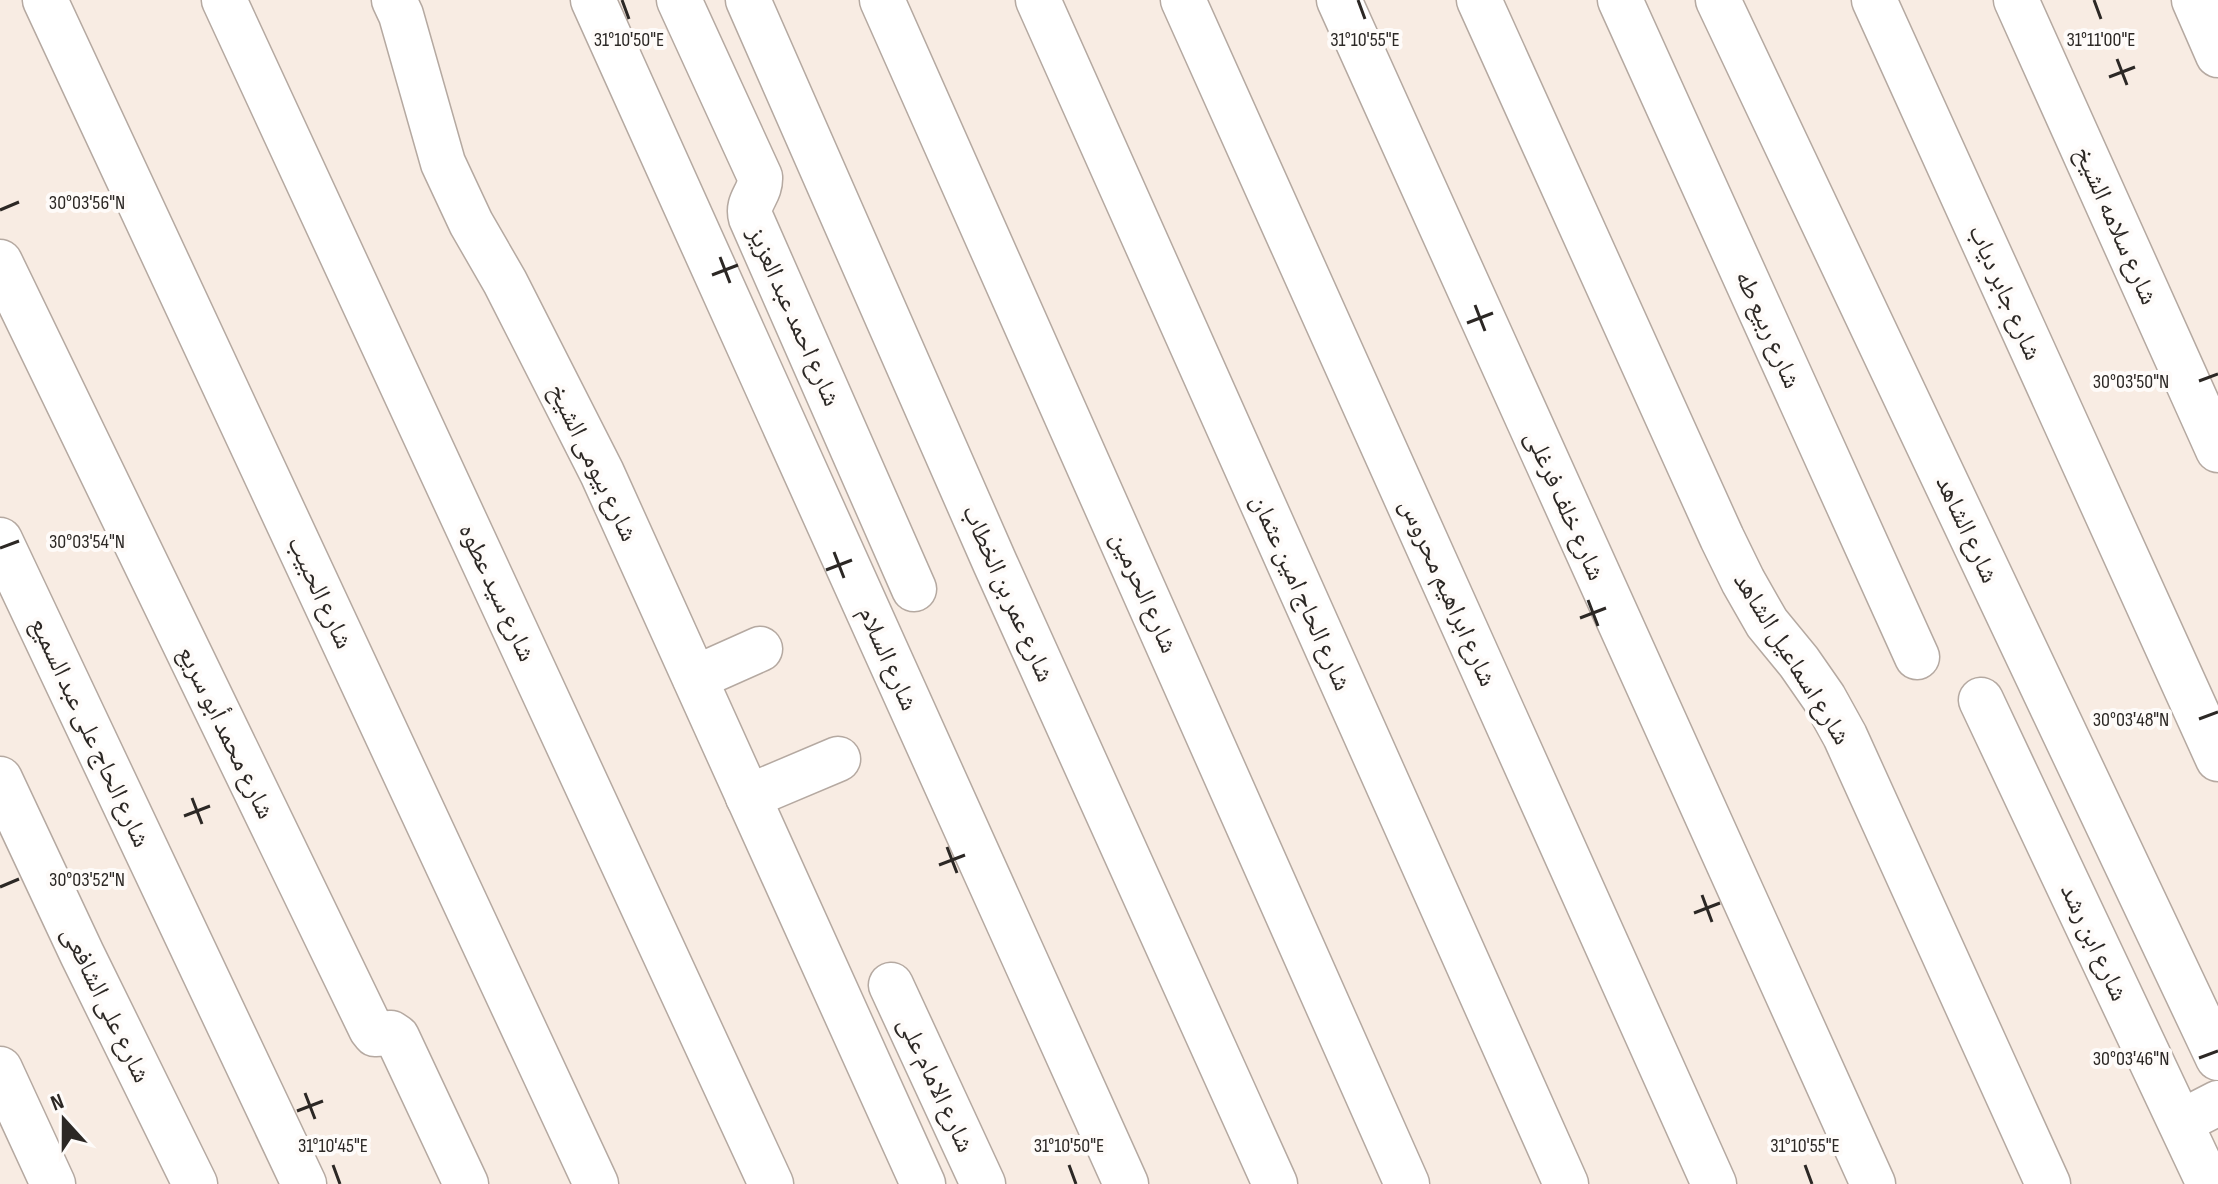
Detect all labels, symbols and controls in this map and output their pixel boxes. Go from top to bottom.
text: 31°10'50"E [594,28,664,52]
text: 31°10'55"E [1330,28,1400,52]
text: 31°11'00"E [2066,28,2136,52]
street label: شارع سلامه الشيخ [2067,142,2164,310]
text: 30°03'56"N [49,191,125,215]
street label: شارع جابر دياب [1961,220,2048,365]
street label: شارع احمد عبد العزيز [740,221,847,411]
street label: شارع ربيع طه [1728,266,1807,393]
text: 30°03'50"N [2093,370,2169,394]
street label: شارع بيومى الشيخ [541,379,644,547]
street label: شارع خلف فرغلى [1518,426,1611,585]
street label: شارع الشاهد [1928,471,2005,588]
street label: شارع الحاج امين عثمان [1243,490,1358,696]
street label: شارع ابراهيم محروس [1392,494,1503,691]
street label: شارع عمر بن الخطاب [955,500,1061,687]
street label: شارع سيد عطوه [451,519,542,667]
street label: شارع الحرمين [1103,527,1184,658]
text: 30°03'54"N [49,530,125,554]
street label: شارع الحبيب [280,531,359,654]
street label: شارع اسماعيل الشاهد [1726,567,1857,751]
street label: شارع السلام [850,602,924,716]
street label: شارع الحاج على عبد السميع [23,613,157,852]
street label: شارع محمد أبو سريع [170,640,282,824]
text: 30°03'48"N [2093,708,2169,732]
text: 30°03'52"N [49,868,125,892]
street label: شارع ابن رشد [2053,879,2134,1006]
street label: شارع على الشافعى [54,921,157,1088]
street label: شارع الامام على [890,1012,981,1158]
text: 30°03'46"N [2093,1047,2169,1071]
north arrow [24,1080,104,1160]
text: N [47,1088,68,1117]
text: 31°10'45"E [298,1134,368,1158]
text: 31°10'50"E [1034,1134,1104,1158]
text: 31°10'55"E [1770,1134,1840,1158]

